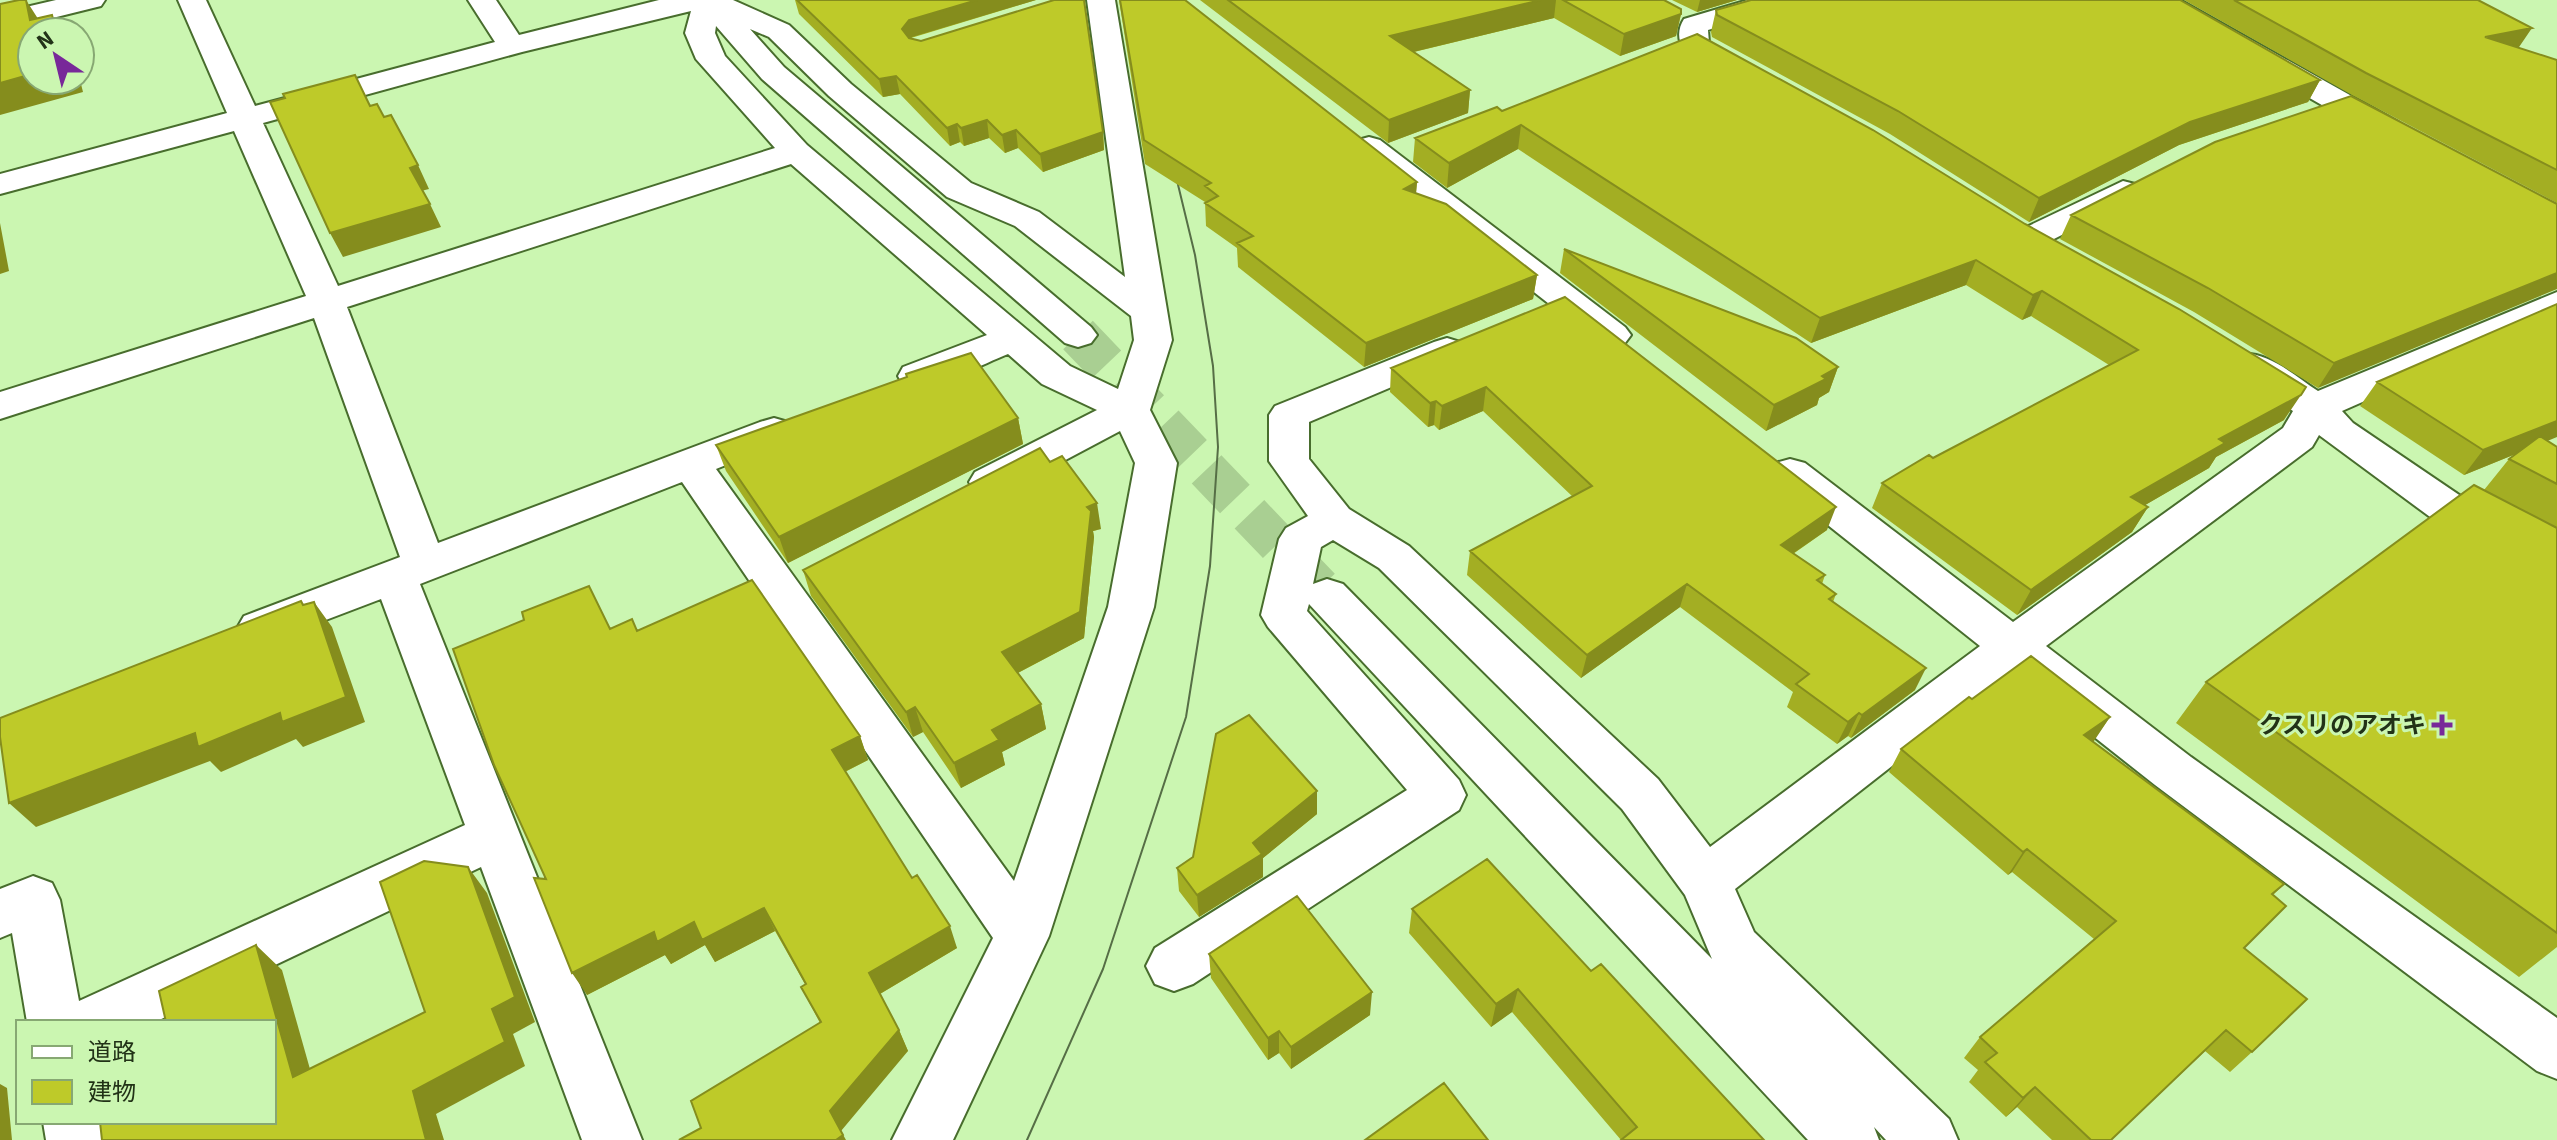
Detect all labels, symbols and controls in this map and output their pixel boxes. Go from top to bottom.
north arrow [16,16,96,96]
text: N [30,23,60,58]
place label: クスリのアオキ [2259,708,2426,743]
marker: クスリのアオキ [2433,716,2451,734]
legend [16,1020,276,1124]
text: 道路 [88,1035,136,1070]
text: 建物 [88,1075,136,1110]

